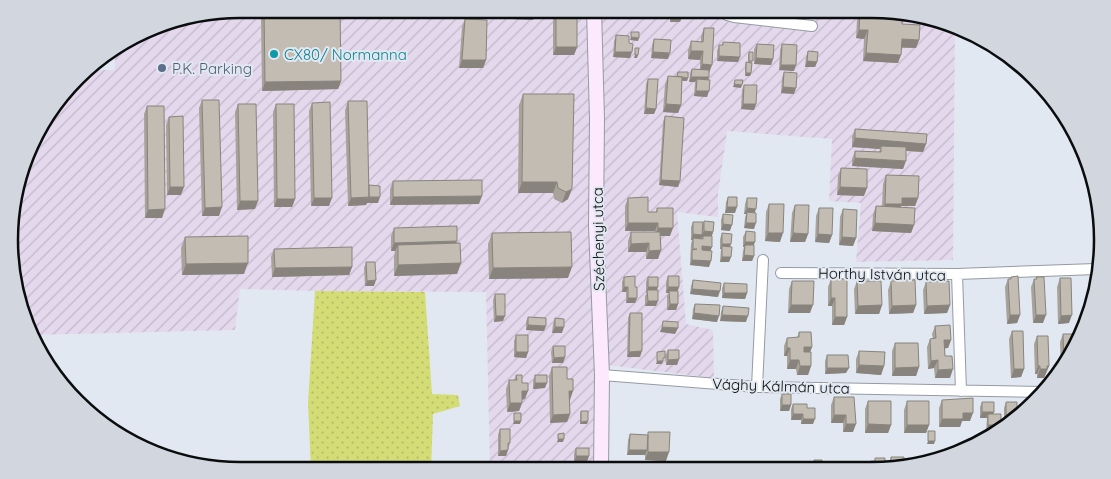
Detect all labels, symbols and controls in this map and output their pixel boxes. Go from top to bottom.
place label: CX80/ Normanna [284,45,407,64]
marker: CX80/ Normanna [268,48,280,60]
place label: P.K. Parking [172,59,252,78]
marker: P.K. Parking [156,62,168,74]
street label: Széchenyi utca [588,187,608,291]
street label: Horthy István utca [818,263,946,285]
street label: Vághy Kálmán utca [712,374,850,398]

